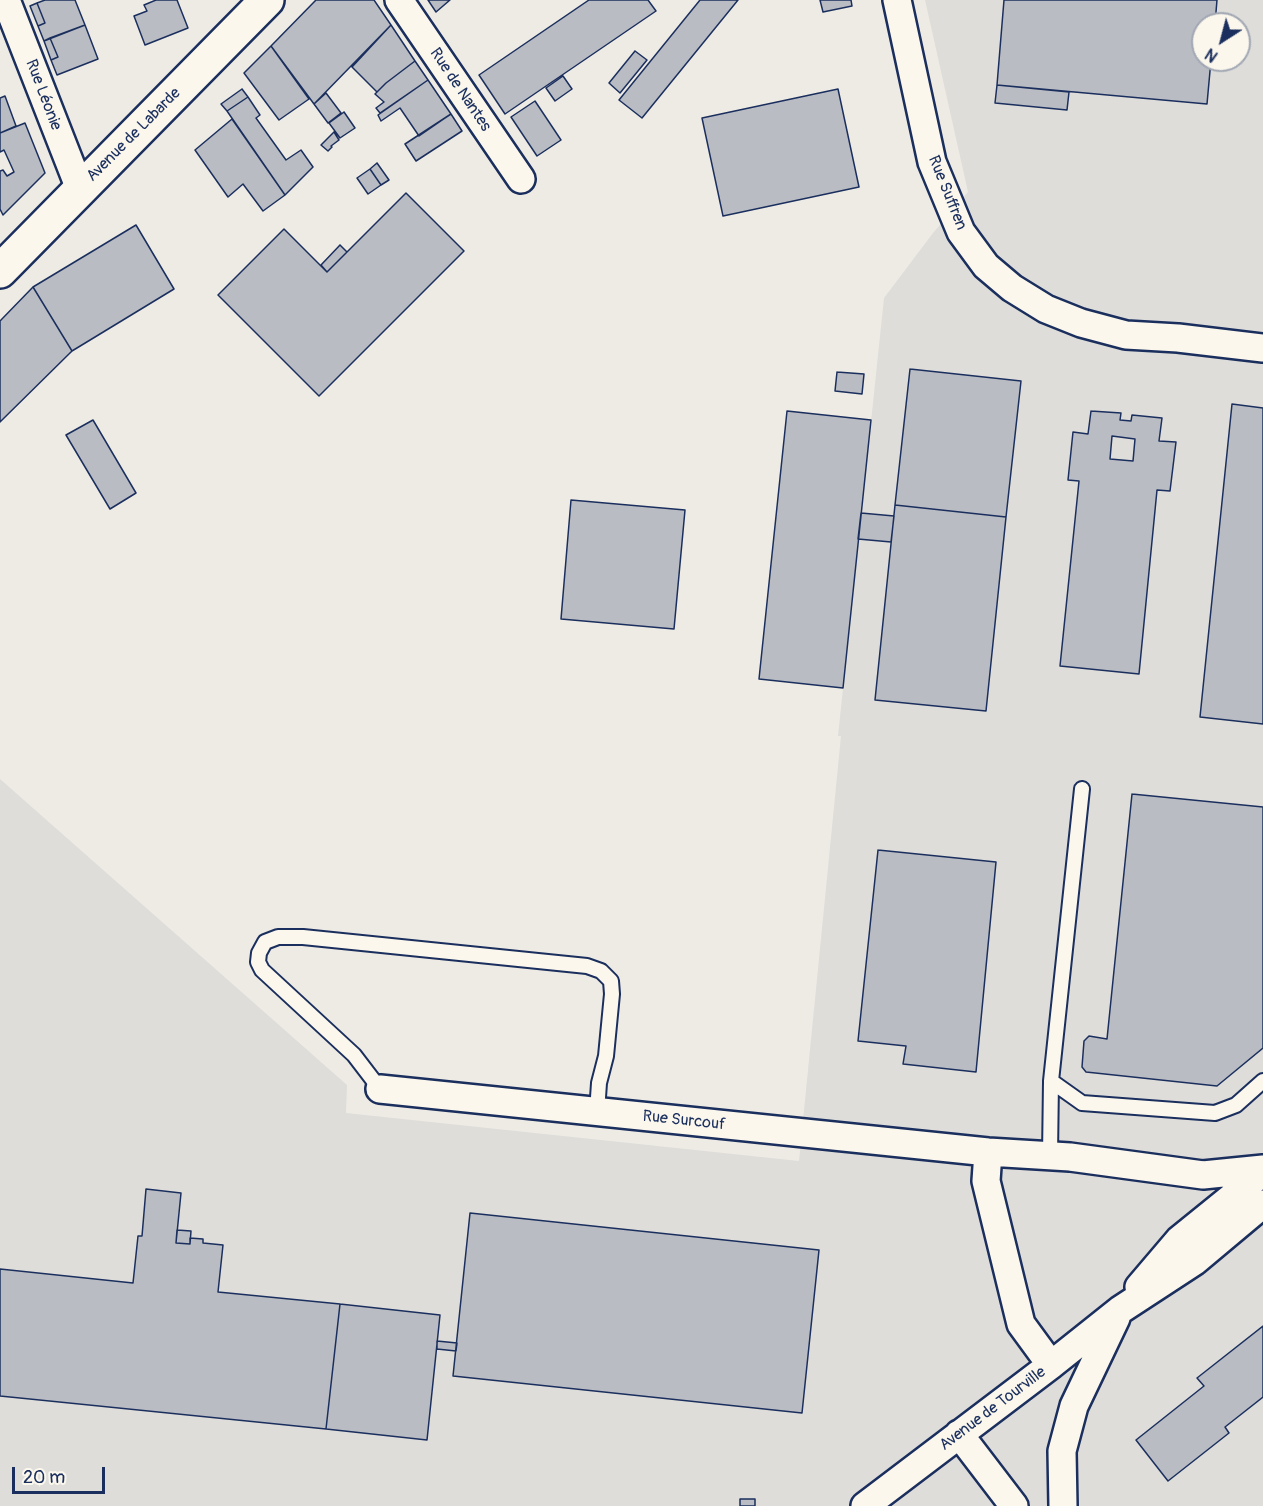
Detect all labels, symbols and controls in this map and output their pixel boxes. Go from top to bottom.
north arrow [1191,12,1251,72]
text: N [1201,44,1222,66]
street label: Rue de Nantes [425,45,495,135]
street label: Rue Léonie [21,57,65,133]
street label: Avenue de Labarde [83,84,185,186]
street label: Rue Suffren [923,153,971,233]
street label: Rue Surcouf [642,1107,726,1135]
street label: Avenue de Tourville [936,1363,1050,1455]
scale bar [15,1455,108,1493]
text: 20 m [23,1466,65,1489]

